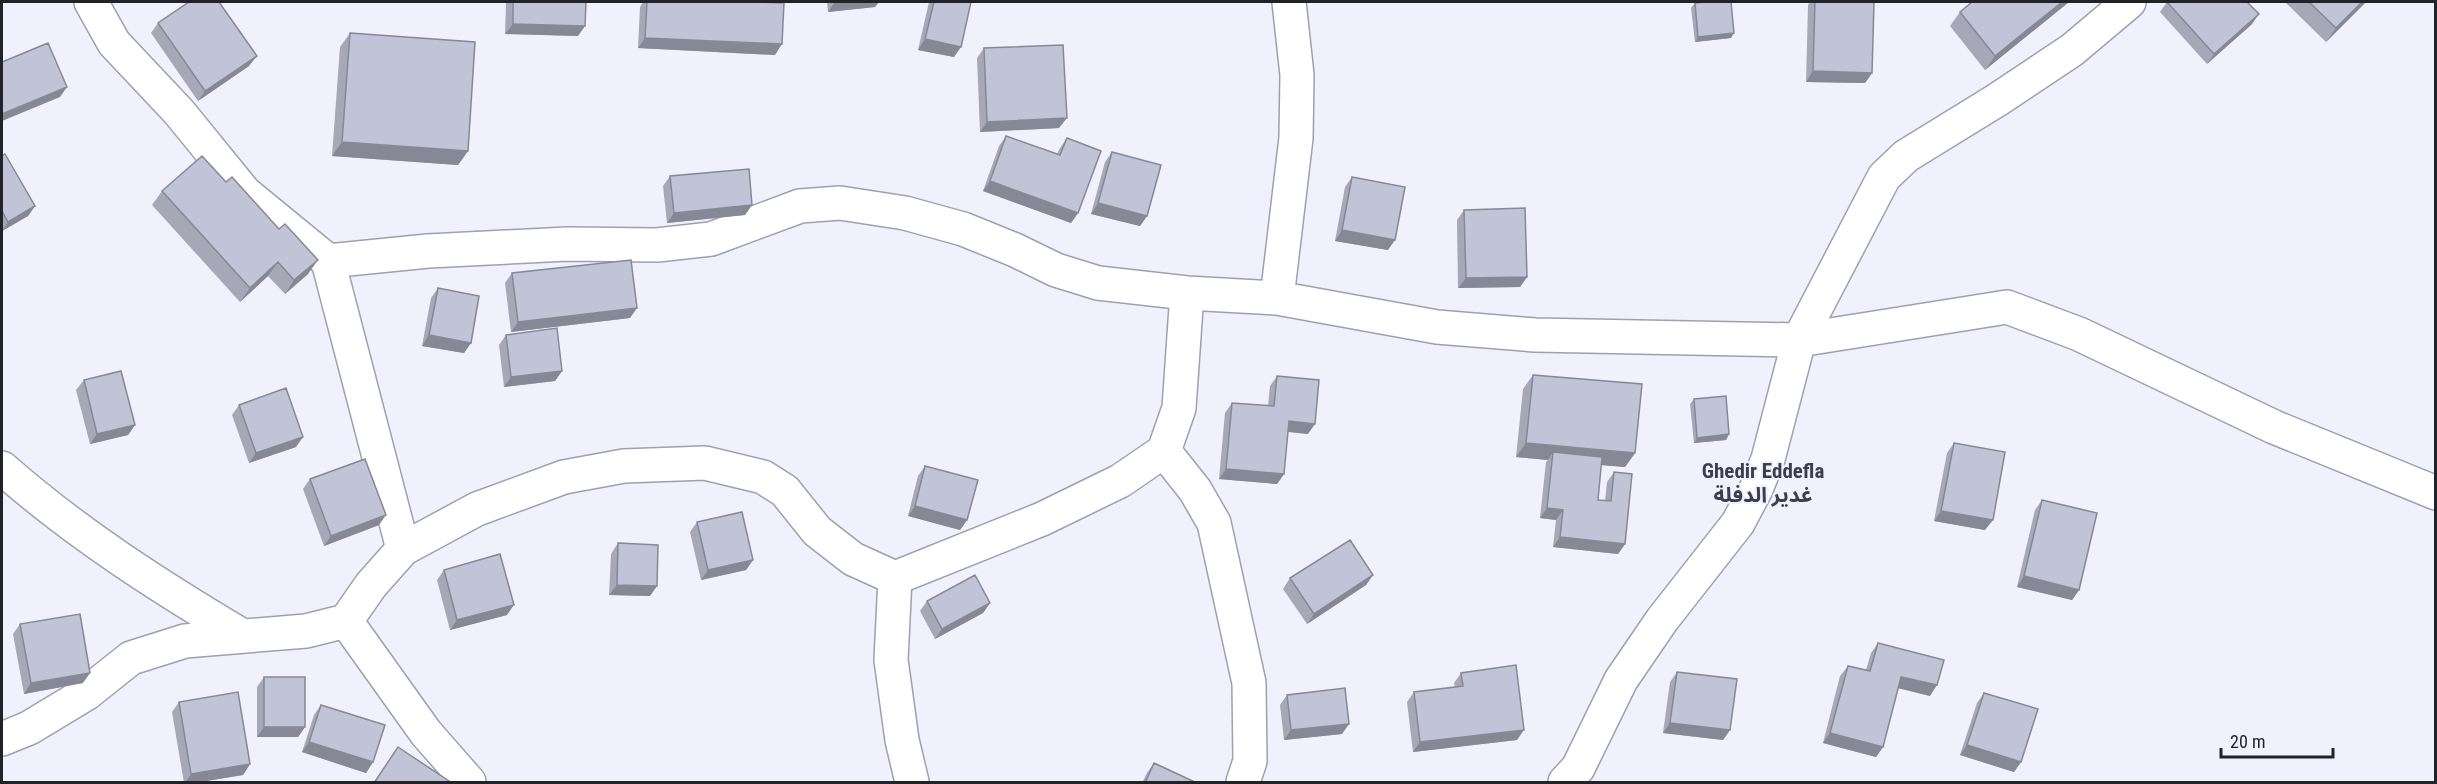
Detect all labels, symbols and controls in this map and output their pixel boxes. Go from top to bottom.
district label: Ghedir Eddefla غدير الدفلة [1702,459,1824,507]
scale bar [2221,721,2334,759]
text: 20 m [2230,731,2265,752]

